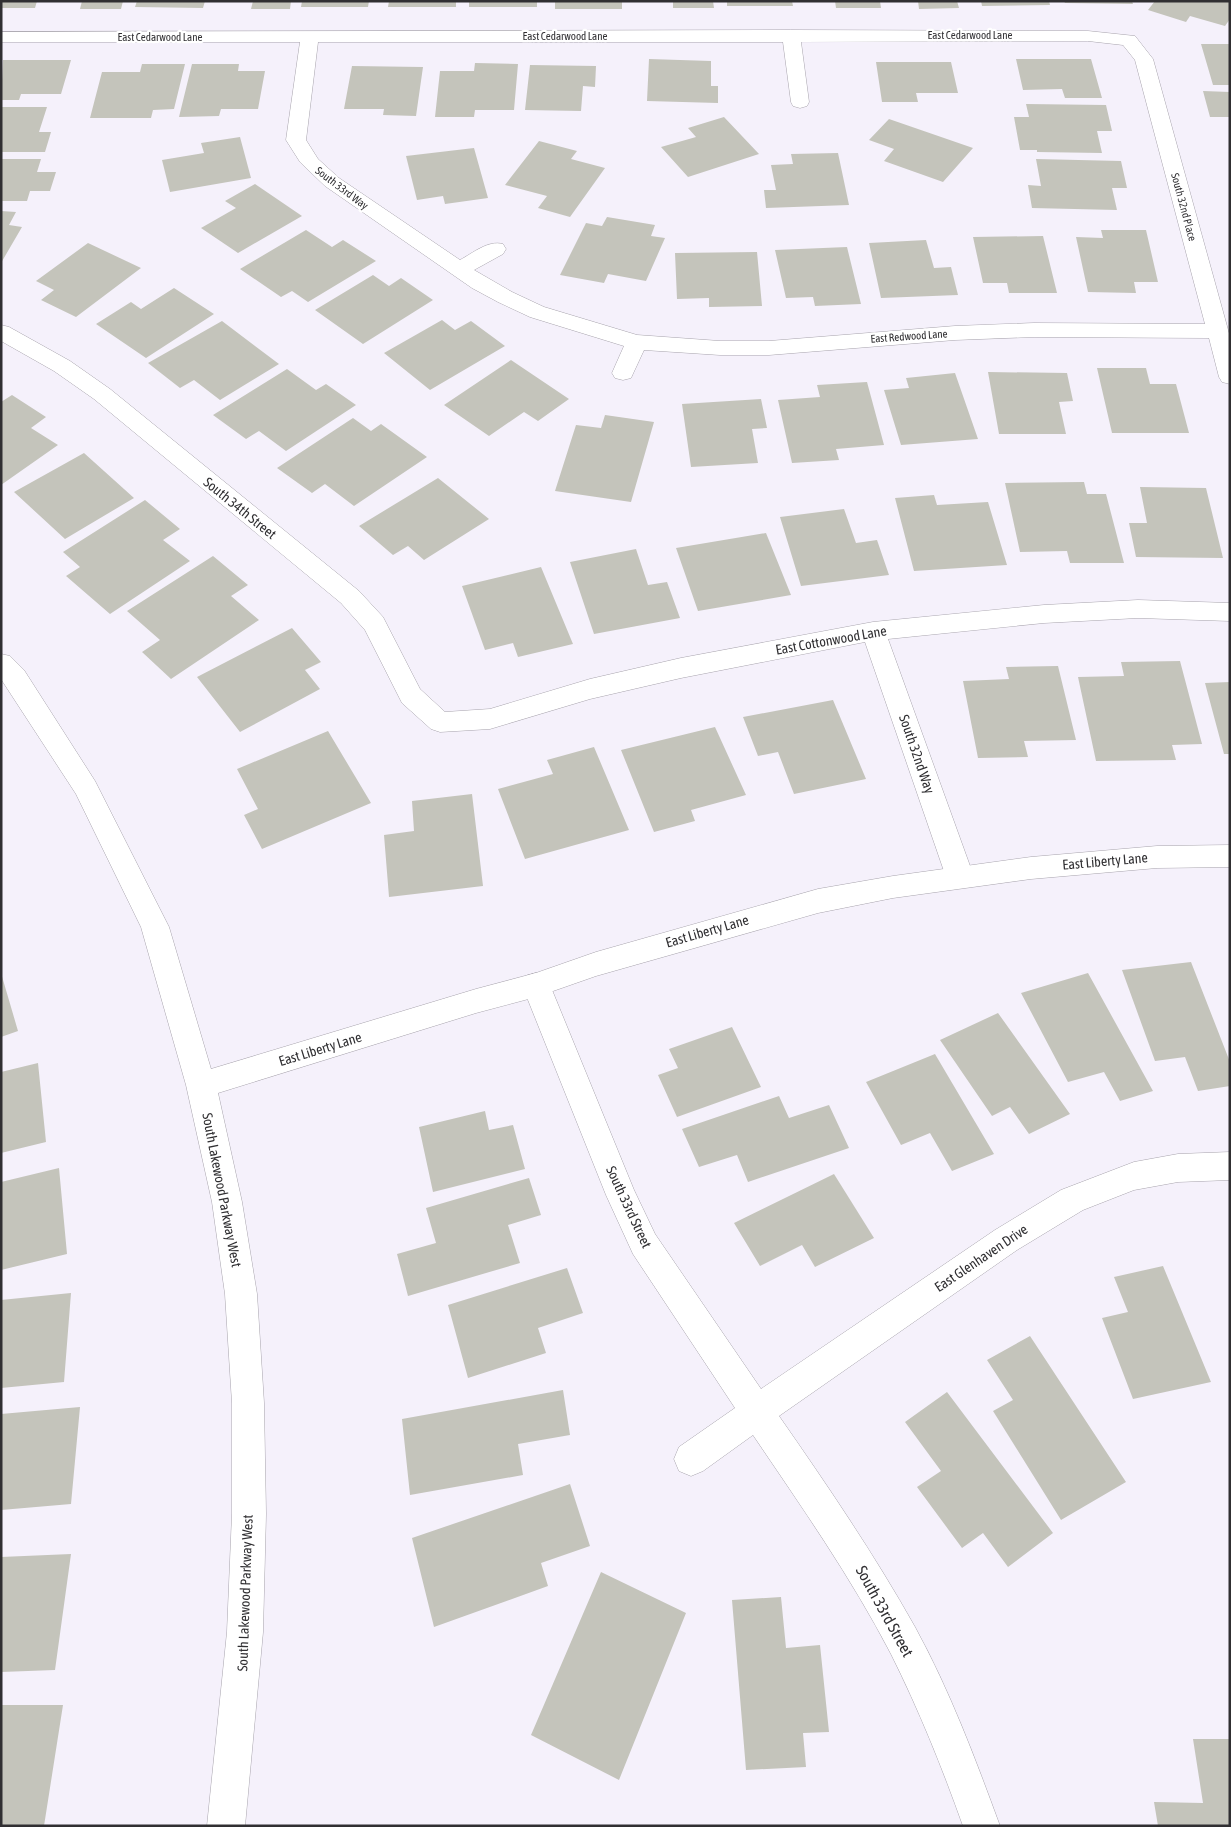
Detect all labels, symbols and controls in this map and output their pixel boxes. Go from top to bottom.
street label: East Cedarwood Lane [927,29,1013,41]
street label: East Cedarwood Lane [522,30,608,42]
street label: East Cedarwood Lane [117,31,203,43]
street label: South 33rd Way [313,164,371,212]
street label: South 32nd Place [1169,172,1199,242]
street label: East Redwood Lane [870,327,948,345]
street label: South 34th Street [201,474,279,542]
street label: East Cottonwood Lane [774,622,888,658]
street label: South 32nd Way [896,712,938,796]
street label: East Liberty Lane [1062,849,1148,873]
street label: East Liberty Lane [664,911,750,951]
street label: East Liberty Lane [277,1029,363,1069]
street label: South Lakewood Parkway West [199,1112,245,1268]
street label: South 33rd Street [603,1164,655,1250]
street label: East Glenhaven Drive [931,1221,1031,1295]
street label: South Lakewood Parkway West [234,1514,256,1672]
street label: South 33rd Street [853,1562,918,1660]

